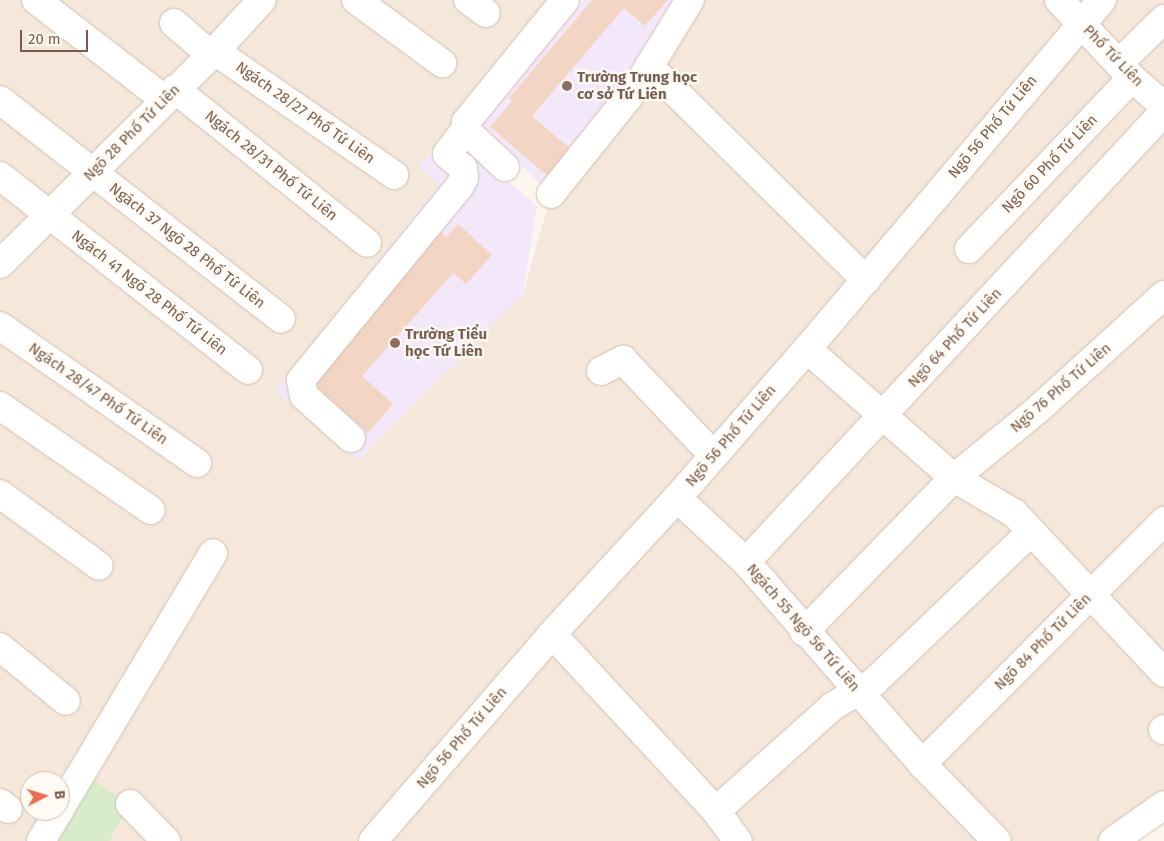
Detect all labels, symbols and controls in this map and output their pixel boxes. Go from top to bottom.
scale bar [22,20,90,52]
street label: Phố Tứ Liên [1079,21,1147,91]
text: 20 m [28,30,61,48]
street label: Ngách 28/27 Phố Tứ Liên [232,58,378,168]
place label: Trường Trung học cơ sở Tứ Liên [577,68,697,103]
street label: Ngõ 56 Phố Tứ Liên [945,72,1041,182]
marker: Trường Trung học cơ sở Tứ Liên [561,80,573,92]
street label: Ngõ 28 Phố Tứ Liên [80,81,184,185]
street label: Ngách 28/31 Phố Tứ Liên [201,107,341,225]
street label: Ngõ 60 Phố Tứ Liên [999,111,1101,217]
street label: Ngách 37 Ngõ 28 Phố Tứ Liên [105,180,269,312]
street label: Ngách 41 Ngõ 28 Phố Tứ Liên [68,227,230,359]
street label: Ngõ 64 Phố Tứ Liên [904,285,1006,391]
place label: Trường Tiểu học Tứ Liên [405,325,487,360]
marker: Trường Tiểu học Tứ Liên [389,337,401,349]
street label: Ngách 28/47 Phố Tứ Liên [25,339,171,449]
street label: Ngõ 76 Phố Tứ Liên [1007,339,1115,437]
street label: Ngõ 56 Phố Tứ Liên [682,382,780,490]
street label: Ngách 55 Ngõ 56 Tứ Liên [743,560,863,696]
street label: Ngõ 84 Phố Tứ Liên [991,590,1095,694]
street label: Ngõ 56 Phố Tứ Liên [413,684,511,792]
north arrow [20,771,70,821]
text: B [51,790,68,800]

